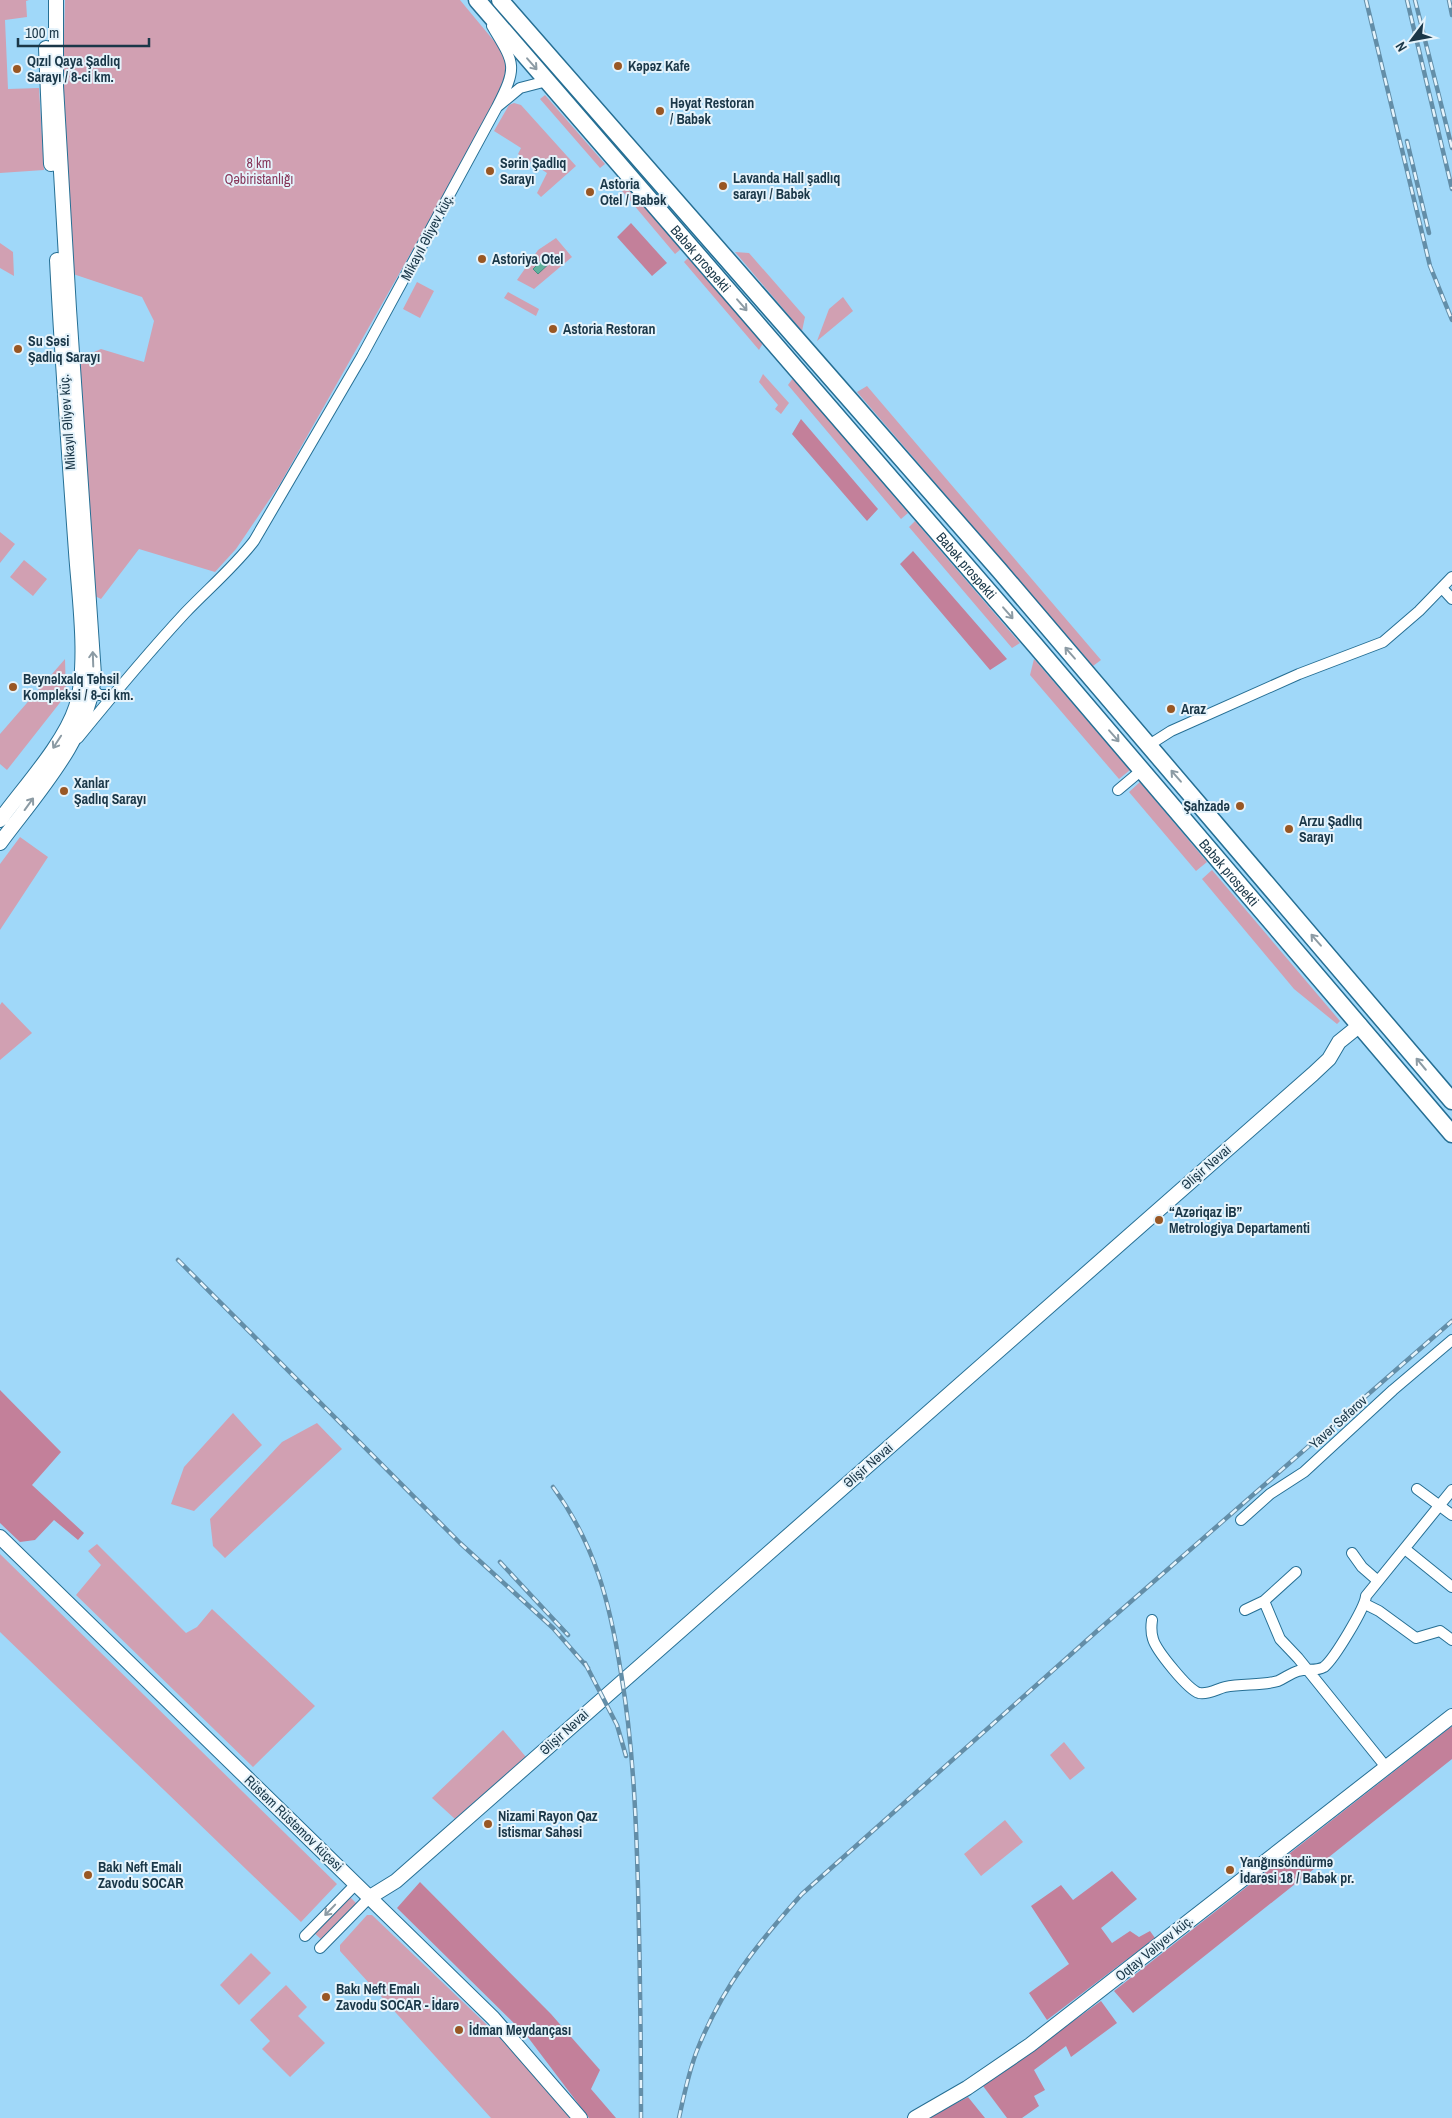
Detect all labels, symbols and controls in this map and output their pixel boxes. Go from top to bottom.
scale bar [18,15,149,47]
north arrow [1387,15,1437,65]
text: 100 m [25,22,59,43]
text: N [1391,39,1411,55]
place label: Qızıl Qaya Şadlıq Sarayı / 8-ci km. [27,52,120,86]
one-way arrow [526,57,538,70]
place label: Kəpəz Kafe [628,57,690,75]
marker: Kəpəz Kafe [612,60,624,72]
marker: Qızıl Qaya Şadlıq Sarayı / 8-ci km. [11,63,23,75]
place label: Həyat Restoran / Babək [670,94,754,128]
marker: Həyat Restoran / Babək [654,105,666,117]
park label: 8 km Qəbiristanlığı [225,154,293,188]
place label: Sərin Şadlıq Sarayı [500,154,566,188]
marker: Sərin Şadlıq Sarayı [484,165,496,177]
place label: Lavanda Hall şadlıq sarayı / Babək [733,169,840,203]
place label: Astoria Otel / Babək [600,175,667,209]
marker: Lavanda Hall şadlıq sarayı / Babək [717,180,729,192]
marker: Astoria Otel / Babək [584,186,596,198]
street label: Mikayıl Əliyev küç. [397,190,457,284]
street label: Babək prospekti [667,221,735,296]
place label: Astoriya Otel [492,250,563,268]
marker: Astoriya Otel [476,253,488,265]
one-way arrow [736,298,747,311]
place label: Astoria Restoran [563,320,656,338]
marker: Astoria Restoran [547,323,559,335]
place label: Su Səsi Şadlıq Sarayı [28,332,100,366]
marker: Su Səsi Şadlıq Sarayı [12,343,24,355]
street label: Mikayıl Əliyev küç. [55,374,79,470]
street label: Babək prospekti [932,528,1000,603]
one-way arrow [1003,607,1014,620]
one-way arrow [1065,647,1076,660]
one-way arrow [89,652,98,668]
place label: Beynəlxalq Təhsil Kompleksi / 8-ci km. [23,670,133,704]
marker: Beynəlxalq Təhsil Kompleksi / 8-ci km. [7,681,19,693]
place label: Araz [1181,700,1206,718]
marker: Araz [1165,703,1177,715]
one-way arrow [1109,730,1120,743]
one-way arrow [51,735,62,749]
one-way arrow [1170,770,1182,783]
place label: Xanlar Şadlıq Sarayı [74,774,146,808]
marker: Xanlar Şadlıq Sarayı [58,785,70,797]
one-way arrow [24,797,34,811]
place label: Şahzadə [1183,797,1230,815]
marker: Şahzadə [1234,800,1246,812]
place label: Arzu Şadlıq Sarayı [1299,812,1362,846]
marker: Arzu Şadlıq Sarayı [1283,823,1295,835]
street label: Babək prospekti [1195,835,1263,910]
one-way arrow [1310,933,1321,946]
one-way arrow [1415,1057,1426,1070]
street label: Əlişir Nəvai [1177,1141,1235,1193]
place label: “Azəriqaz İB” Metrologiya Departamenti [1169,1203,1310,1237]
marker: “Azəriqaz İB” Metrologiya Departamenti [1153,1214,1165,1226]
street label: Yavər Səfərov [1305,1391,1371,1453]
street label: Əlişir Nəvai [839,1439,897,1491]
street label: Əlişir Nəvai [536,1705,592,1759]
street label: Rüstəm Rüstəmov küçəsi [241,1771,347,1875]
place label: Nizami Rayon Qaz İstismar Sahəsi [498,1807,598,1841]
marker: Nizami Rayon Qaz İstismar Sahəsi [482,1818,494,1830]
place label: Yanğınsöndürmə İdarəsi 18 / Babək pr. [1240,1853,1354,1887]
place label: Bakı Neft Emalı Zavodu SOCAR [98,1858,184,1892]
marker: Yanğınsöndürmə İdarəsi 18 / Babək pr. [1224,1864,1236,1876]
marker: Bakı Neft Emalı Zavodu SOCAR [82,1869,94,1881]
one-way arrow [324,1904,336,1916]
street label: Oqtay Vəliyev küç. [1111,1911,1197,1985]
place label: Bakı Neft Emalı Zavodu SOCAR - İdarə [336,1980,459,2014]
marker: Bakı Neft Emalı Zavodu SOCAR - İdarə [320,1991,332,2003]
place label: İdman Meydançası [469,2021,571,2039]
marker: İdman Meydançası [453,2024,465,2036]

